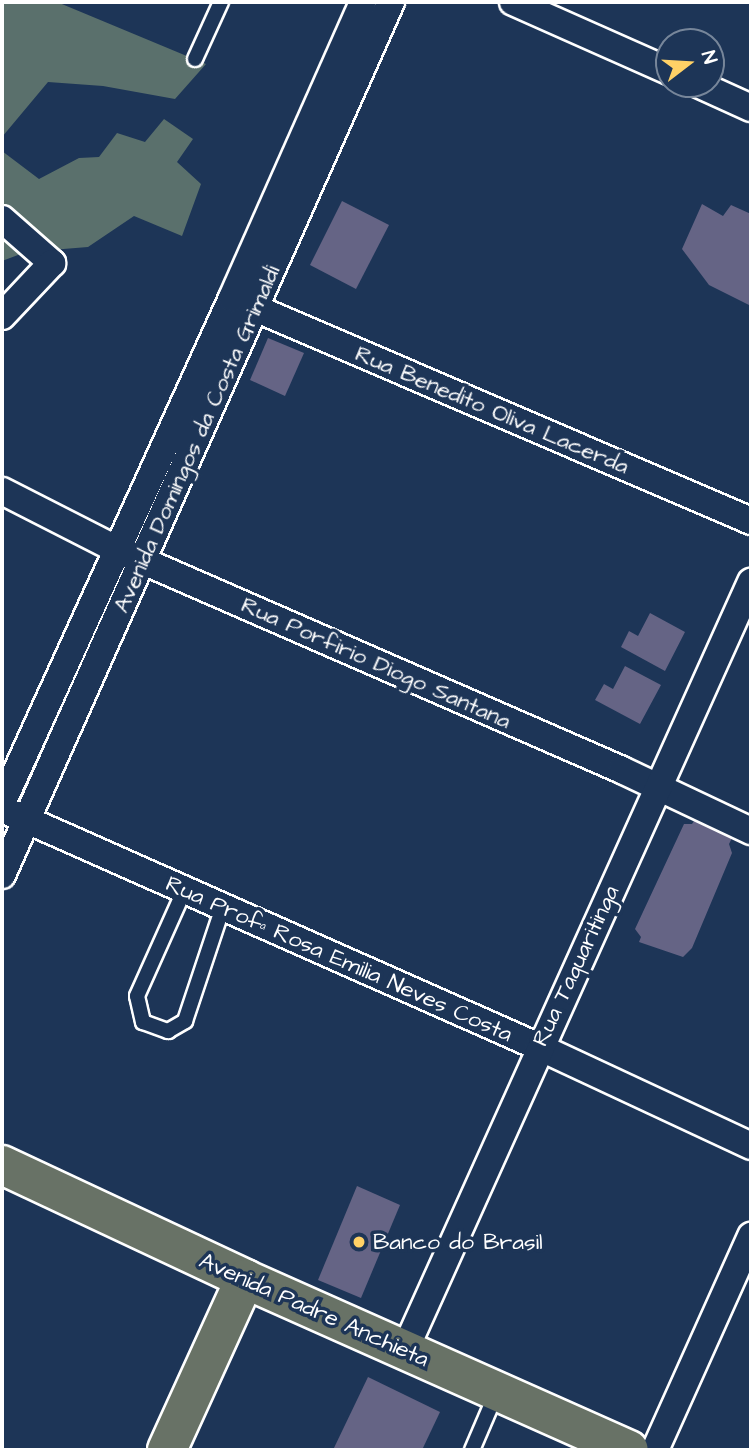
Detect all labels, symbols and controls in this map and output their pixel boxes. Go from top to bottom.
north arrow [655,28,725,98]
text: N [694,48,723,67]
street label: Avenida Domingos da Costa Grimaldi [108,261,286,617]
street label: Rua Benedito Oliva Lacerda [351,340,633,480]
street label: Rua Porfirio Diogo Santana [237,591,515,735]
street label: Rua Profª Rosa Emilia Neves Costa [161,870,517,1048]
street label: Rua Taquaritinga [527,881,625,1051]
place label: Banco do Brasil [373,1228,543,1256]
marker: Banco do Brasil [351,1234,367,1250]
street label: Avenida Padre Anchieta [195,1247,433,1373]

